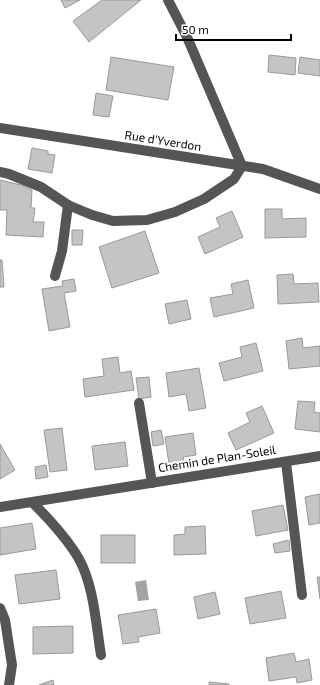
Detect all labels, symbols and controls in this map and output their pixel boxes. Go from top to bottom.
scale bar [176,16,291,42]
text: 50 m [182,22,209,36]
street label: Rue d'Yverdon [124,127,203,153]
street label: Chemin de Plan-Soleil [157,442,277,474]

